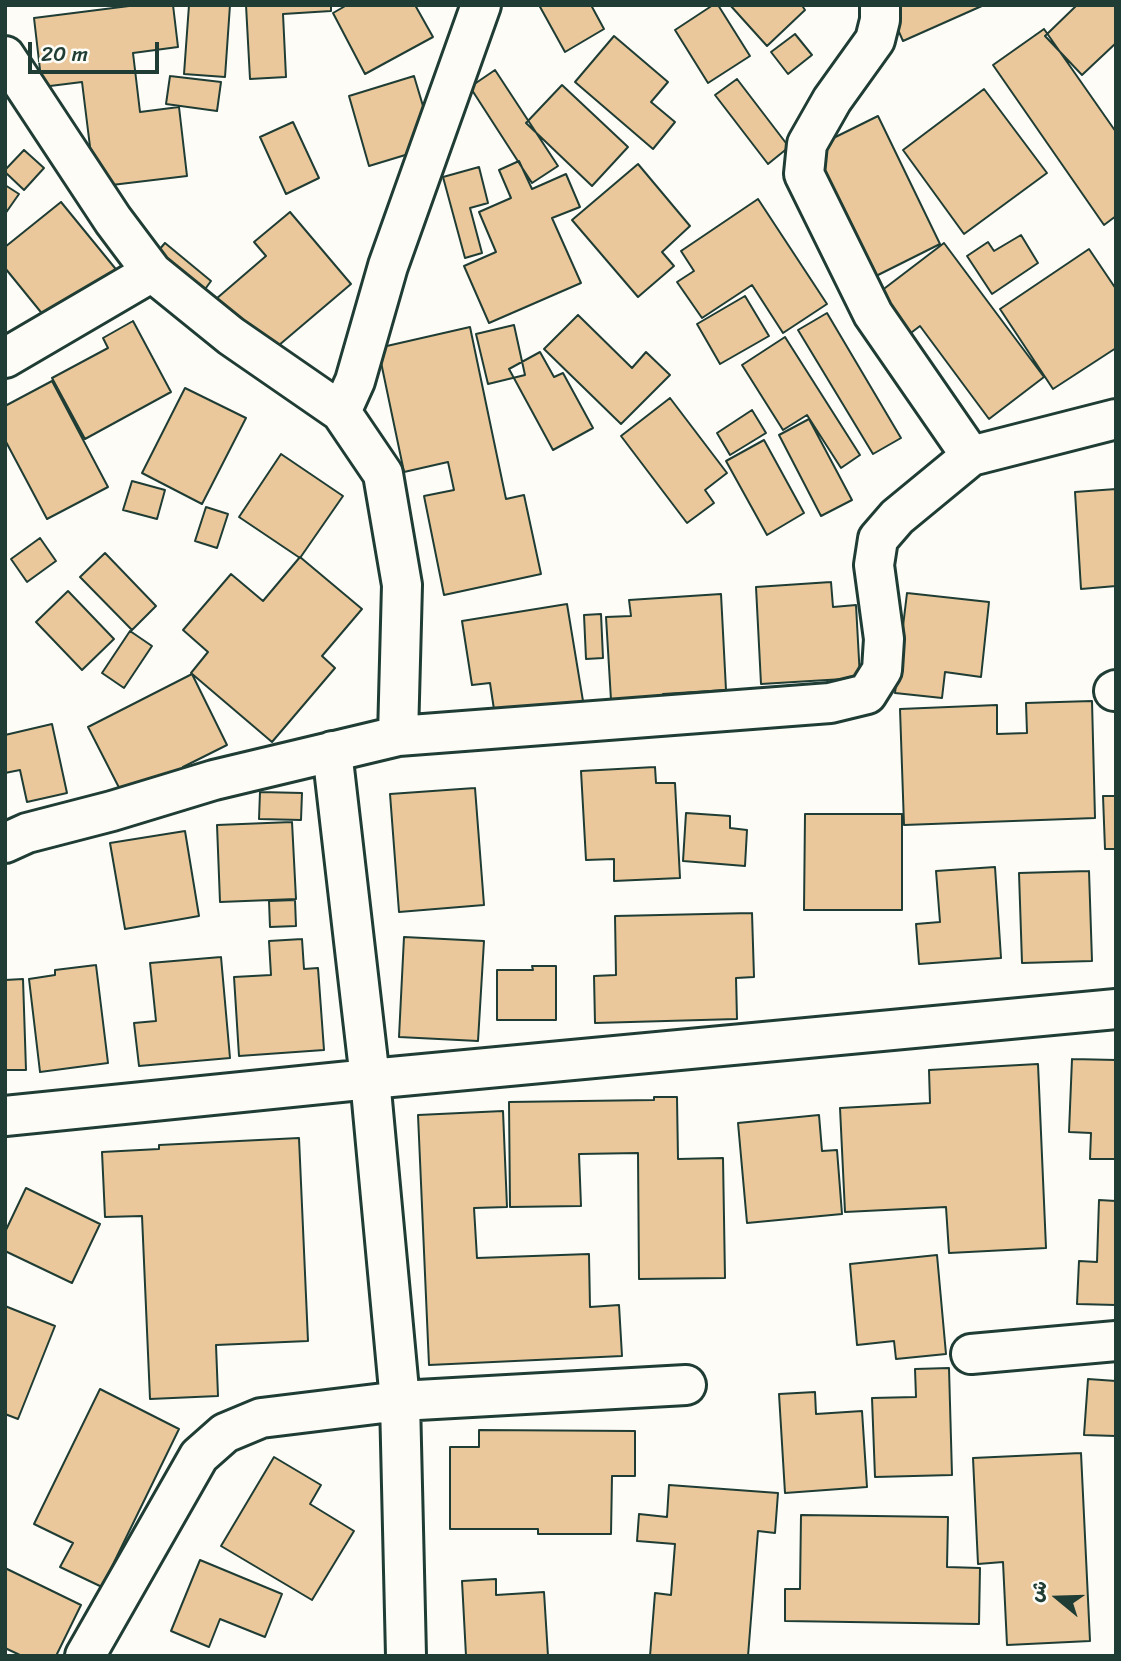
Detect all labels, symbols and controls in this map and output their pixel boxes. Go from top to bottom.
scale bar [32,28,163,72]
text: 20 m [41,35,88,73]
north arrow [1023,1563,1093,1633]
text: ش [1019,1576,1057,1606]

